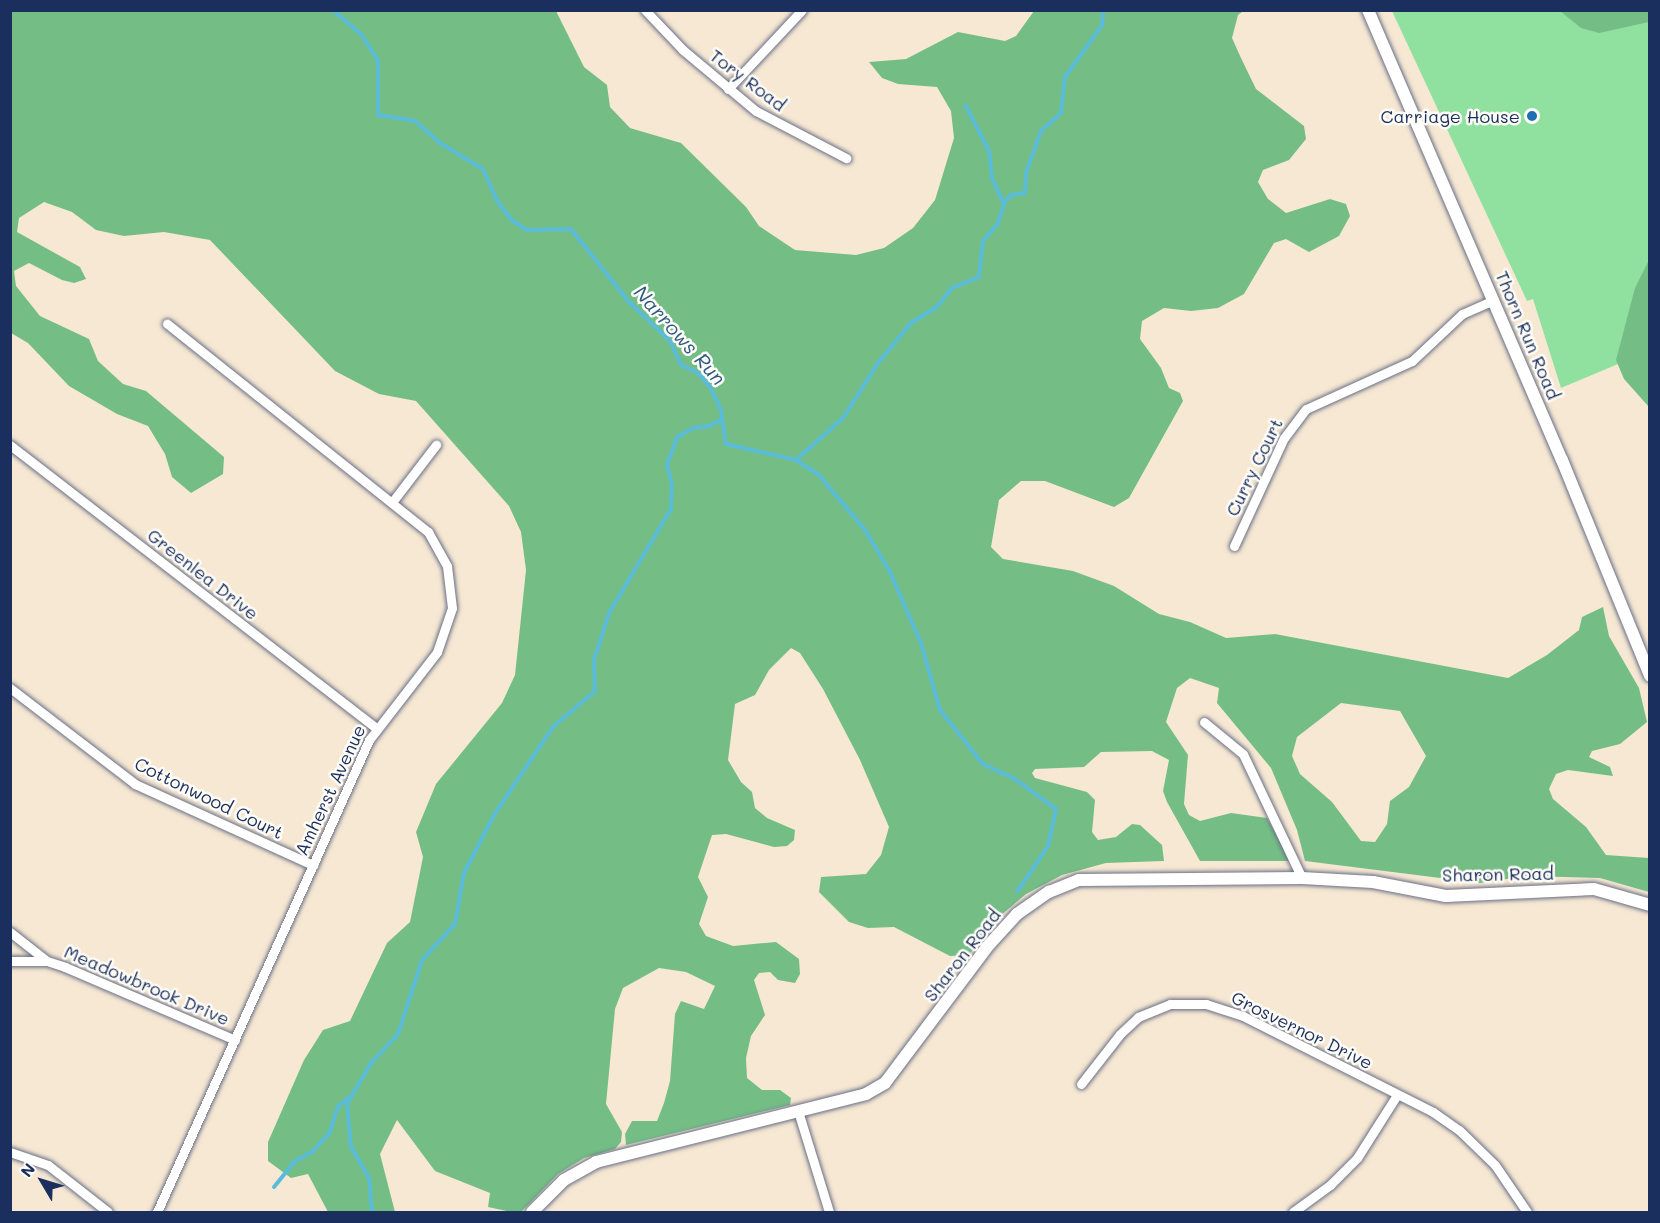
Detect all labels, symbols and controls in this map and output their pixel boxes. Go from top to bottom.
street label: Tory Road [706,44,790,116]
place label: Carriage House [1381,105,1520,127]
marker: Carriage House [1525,109,1539,123]
street label: Thorn Run Road [1491,267,1565,403]
water label: Narrows Run [629,280,731,390]
street label: Curry Court [1221,415,1287,519]
street label: Greenlea Drive [143,524,263,624]
street label: Amherst Avenue [290,721,370,859]
street label: Cottonwood Court [131,753,287,843]
street label: Sharon Road [1442,862,1554,886]
street label: Sharon Road [919,904,1005,1006]
street label: Meadowbrook Drive [61,940,233,1030]
street label: Grosvernor Drive [1228,986,1376,1074]
north arrow [12,1151,72,1211]
text: N [15,1158,39,1181]

